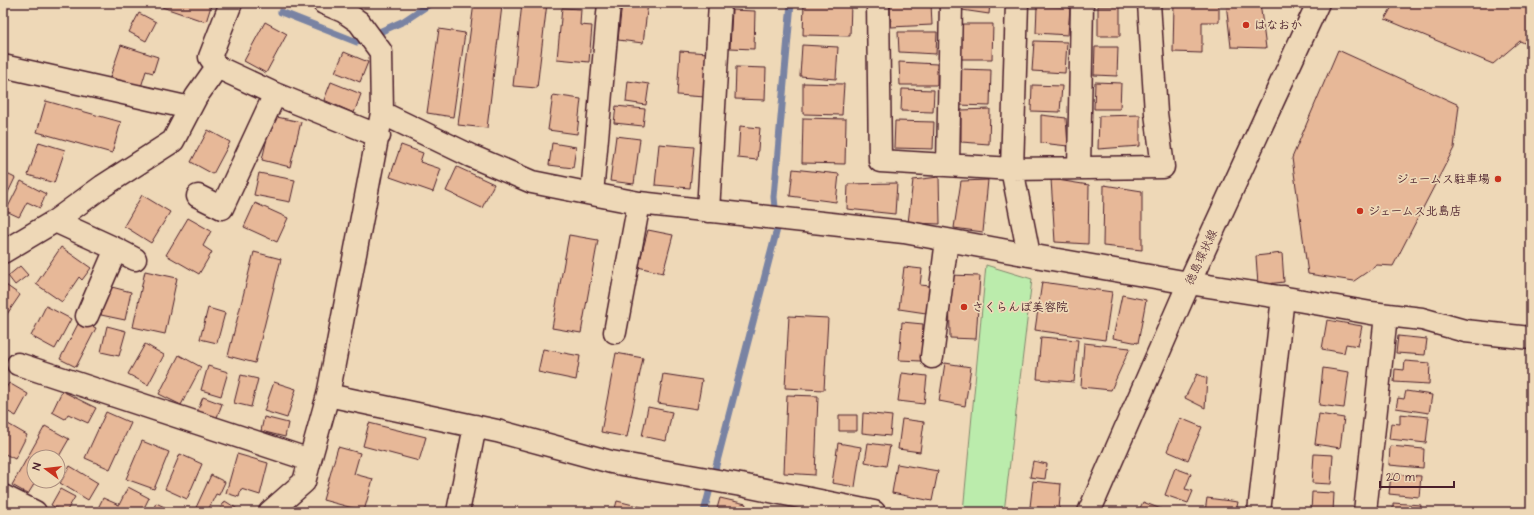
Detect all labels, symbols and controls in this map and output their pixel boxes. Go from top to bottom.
place label: はなおか [1254,17,1302,34]
marker: はなおか [1241,20,1251,30]
place label: ジェームス駐車場 [1396,171,1490,188]
marker: ジェームス駐車場 [1493,174,1503,184]
place label: ジェームス北島店 [1368,203,1462,220]
marker: ジェームス北島店 [1355,206,1365,216]
street label: 徳島環状線 [1181,226,1222,288]
place label: さくらんぼ美容院 [972,299,1068,316]
marker: さくらんぼ美容院 [959,302,969,312]
north arrow [26,449,66,489]
text: N [29,461,45,472]
scale bar [1380,463,1454,489]
text: 20 m [1386,469,1415,486]

